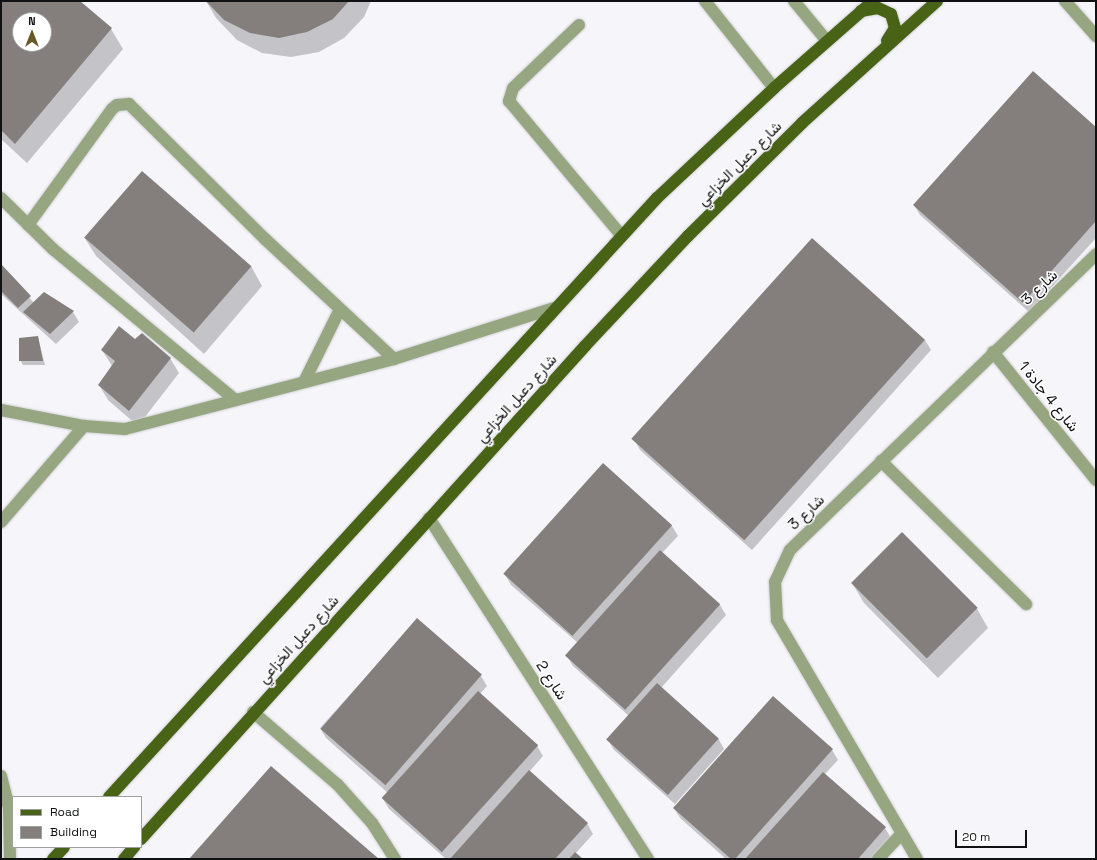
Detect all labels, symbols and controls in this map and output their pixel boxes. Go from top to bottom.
north arrow [12,12,52,52]
text: N [28,14,36,28]
street label: شارع دعبل الخزاعي [693,117,785,209]
street label: شارع 3 [1017,266,1061,308]
street label: شارع دعبل الخزاعي [472,350,560,446]
street label: شارع 4 جادة 1 [1015,357,1083,435]
street label: شارع 3 [784,491,828,533]
street label: شارع دعبل الخزاعي [254,591,342,687]
street label: شارع 2 [533,657,571,703]
legend [12,796,142,848]
text: Road [50,804,79,820]
scale bar [957,822,1029,848]
text: Building [50,824,97,840]
text: 20 m [962,829,990,845]

